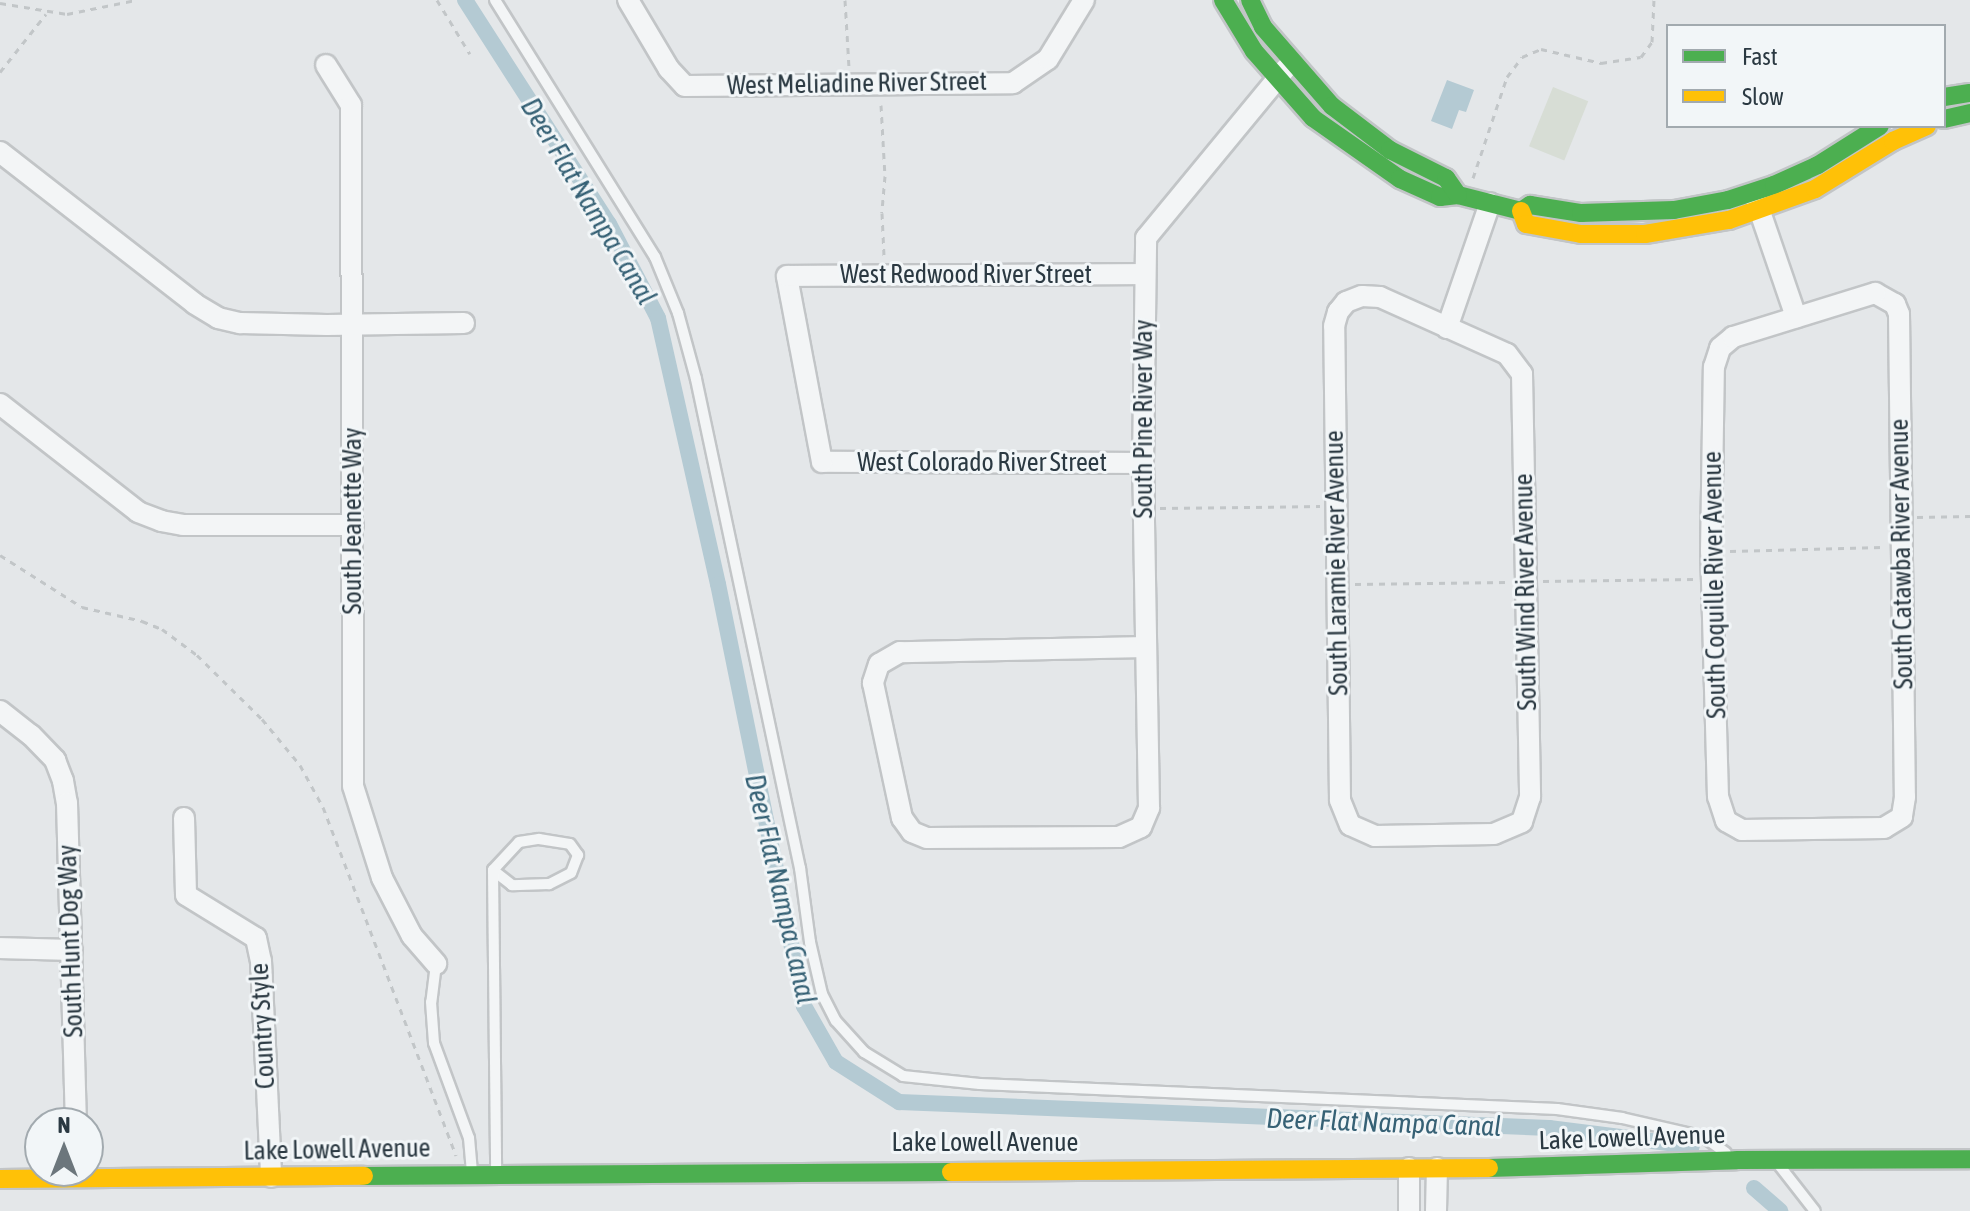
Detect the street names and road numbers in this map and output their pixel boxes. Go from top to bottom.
street label: West Meliadine River Street [727,66,987,102]
street label: West Redwood River Street [840,259,1092,291]
street label: South Pine River Way [1128,320,1160,518]
street label: South Catawba River Avenue [1884,418,1920,690]
street label: South Jeanette Way [337,428,369,614]
street label: South Laramie River Avenue [1319,430,1355,696]
street label: West Colorado River Street [857,447,1107,479]
street label: South Coquille River Avenue [1697,451,1733,719]
street label: South Wind River Avenue [1508,473,1544,711]
street label: South Hunt Dog Way [52,844,90,1038]
street label: Country Style [244,962,282,1090]
street label: Lake Lowell Avenue [1538,1119,1726,1157]
street label: Lake Lowell Avenue [892,1127,1078,1159]
street label: Lake Lowell Avenue [243,1133,431,1167]

